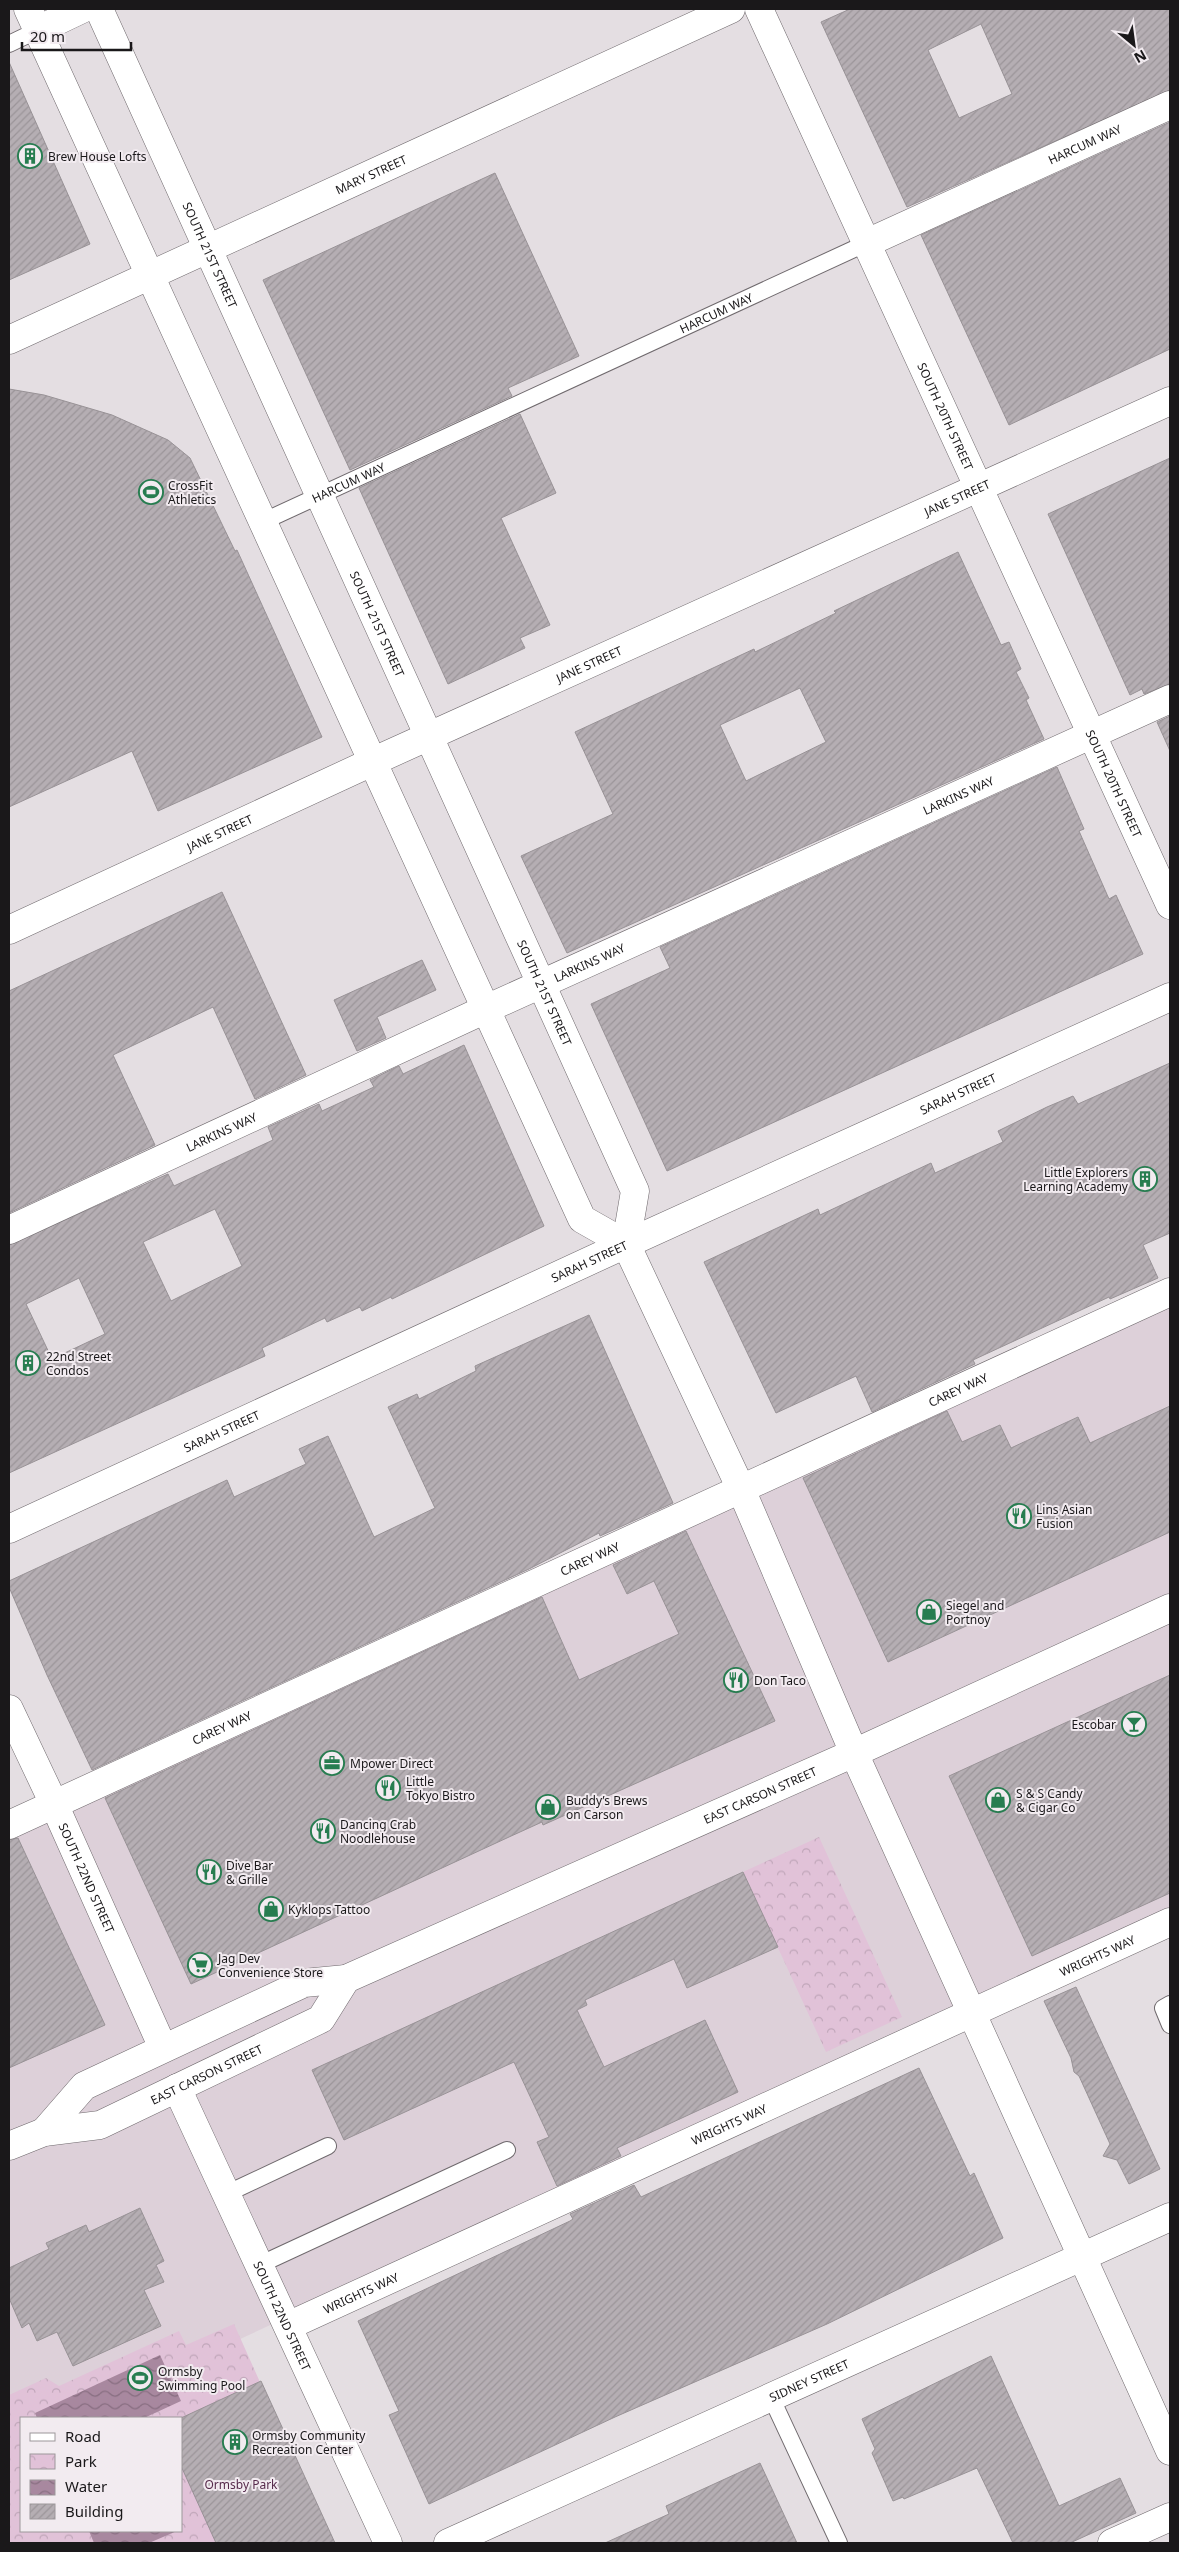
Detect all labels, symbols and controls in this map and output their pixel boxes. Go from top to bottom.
scale bar [22,20,131,52]
north arrow [1109,20,1159,70]
text: 20 m [30,26,65,46]
text: N [1131,46,1150,68]
street label: HARCUM WAY [1045,120,1124,168]
building icon: Brew House Lofts [17,143,43,169]
place label: Brew House Lofts [48,148,147,165]
street label: MARY STREET [332,150,410,198]
street label: SOUTH 21ST STREET [179,199,242,311]
street label: HARCUM WAY [677,288,756,337]
street label: SOUTH 20TH STREET [914,360,978,473]
street label: HARCUM WAY [309,458,388,506]
street label: JANE STREET [920,475,993,520]
place label: CrossFit Athletics [168,477,216,508]
sports icon: CrossFit Athletics [138,479,164,505]
street label: SOUTH 21ST STREET [346,568,409,680]
street label: JANE STREET [552,641,625,687]
street label: SOUTH 20TH STREET [1082,727,1146,840]
street label: LARKINS WAY [920,771,996,819]
street label: JANE STREET [183,810,255,856]
street label: SOUTH 21ST STREET [514,937,577,1049]
street label: LARKINS WAY [551,939,628,986]
street label: SARAH STREET [917,1068,999,1118]
street label: LARKINS WAY [183,1108,260,1155]
place label: Little Explorers Learning Academy [1023,1164,1129,1195]
building icon: Little Explorers Learning Academy [1132,1166,1158,1192]
street label: SARAH STREET [548,1236,630,1286]
place label: 22nd Street Condos [46,1348,112,1379]
building icon: 22nd Street Condos [15,1350,41,1376]
street label: CAREY WAY [925,1368,991,1410]
street label: SARAH STREET [181,1406,263,1456]
place label: Lins Asian Fusion [1036,1501,1092,1532]
restaurant icon: Lins Asian Fusion [1006,1503,1032,1529]
street label: CAREY WAY [557,1537,622,1579]
place label: Siegel and Portnoy [946,1597,1004,1628]
shop icon: Siegel and Portnoy [916,1599,942,1625]
restaurant icon: Don Taco [723,1667,749,1693]
place label: Don Taco [754,1672,806,1689]
street label: CAREY WAY [189,1706,254,1748]
bar icon: Escobar [1121,1711,1147,1737]
place label: Escobar [1071,1716,1116,1733]
office icon: Mpower Direct [319,1750,345,1776]
place label: Mpower Direct [350,1755,434,1772]
street label: EAST CARSON STREET [700,1762,820,1828]
place label: Little Tokyo Bistro [406,1773,475,1804]
restaurant icon: Little Tokyo Bistro [375,1775,401,1801]
place label: S & S Candy & Cigar Co [1016,1785,1083,1816]
shop icon: S & S Candy & Cigar Co [985,1787,1011,1813]
place label: Buddy’s Brews on Carson [566,1792,648,1823]
shop icon: Buddy’s Brews on Carson [535,1794,561,1820]
place label: Dancing Crab Noodlehouse [340,1816,416,1847]
restaurant icon: Dancing Crab Noodlehouse [310,1818,336,1844]
street label: SOUTH 22ND STREET [55,1820,119,1936]
place label: Dive Bar & Grille [226,1857,273,1888]
restaurant icon: Dive Bar & Grille [196,1859,222,1885]
shop icon: Kyklops Tattoo [258,1896,284,1922]
place label: Kyklops Tattoo [288,1901,370,1918]
street label: WRIGHTS WAY [1057,1931,1138,1980]
place label: Jag Dev Convenience Store [217,1950,323,1981]
supermarket icon: Jag Dev Convenience Store [187,1952,213,1978]
street label: EAST CARSON STREET [147,2040,265,2108]
street label: WRIGHTS WAY [688,2099,770,2149]
street label: SOUTH 22ND STREET [250,2258,315,2374]
street label: WRIGHTS WAY [320,2268,401,2317]
street label: SIDNEY STREET [766,2354,852,2405]
place label: Ormsby Swimming Pool [158,2363,245,2394]
sports icon: Ormsby Swimming Pool [127,2365,153,2391]
legend [20,2417,182,2532]
text: Road [65,2426,101,2446]
place label: Ormsby Community Recreation Center [252,2427,366,2458]
building icon: Ormsby Community Recreation Center [222,2429,248,2455]
text: Park [65,2451,97,2471]
text: Water [65,2476,107,2496]
park label: Ormsby Park [204,2476,278,2493]
text: Building [65,2501,123,2521]

